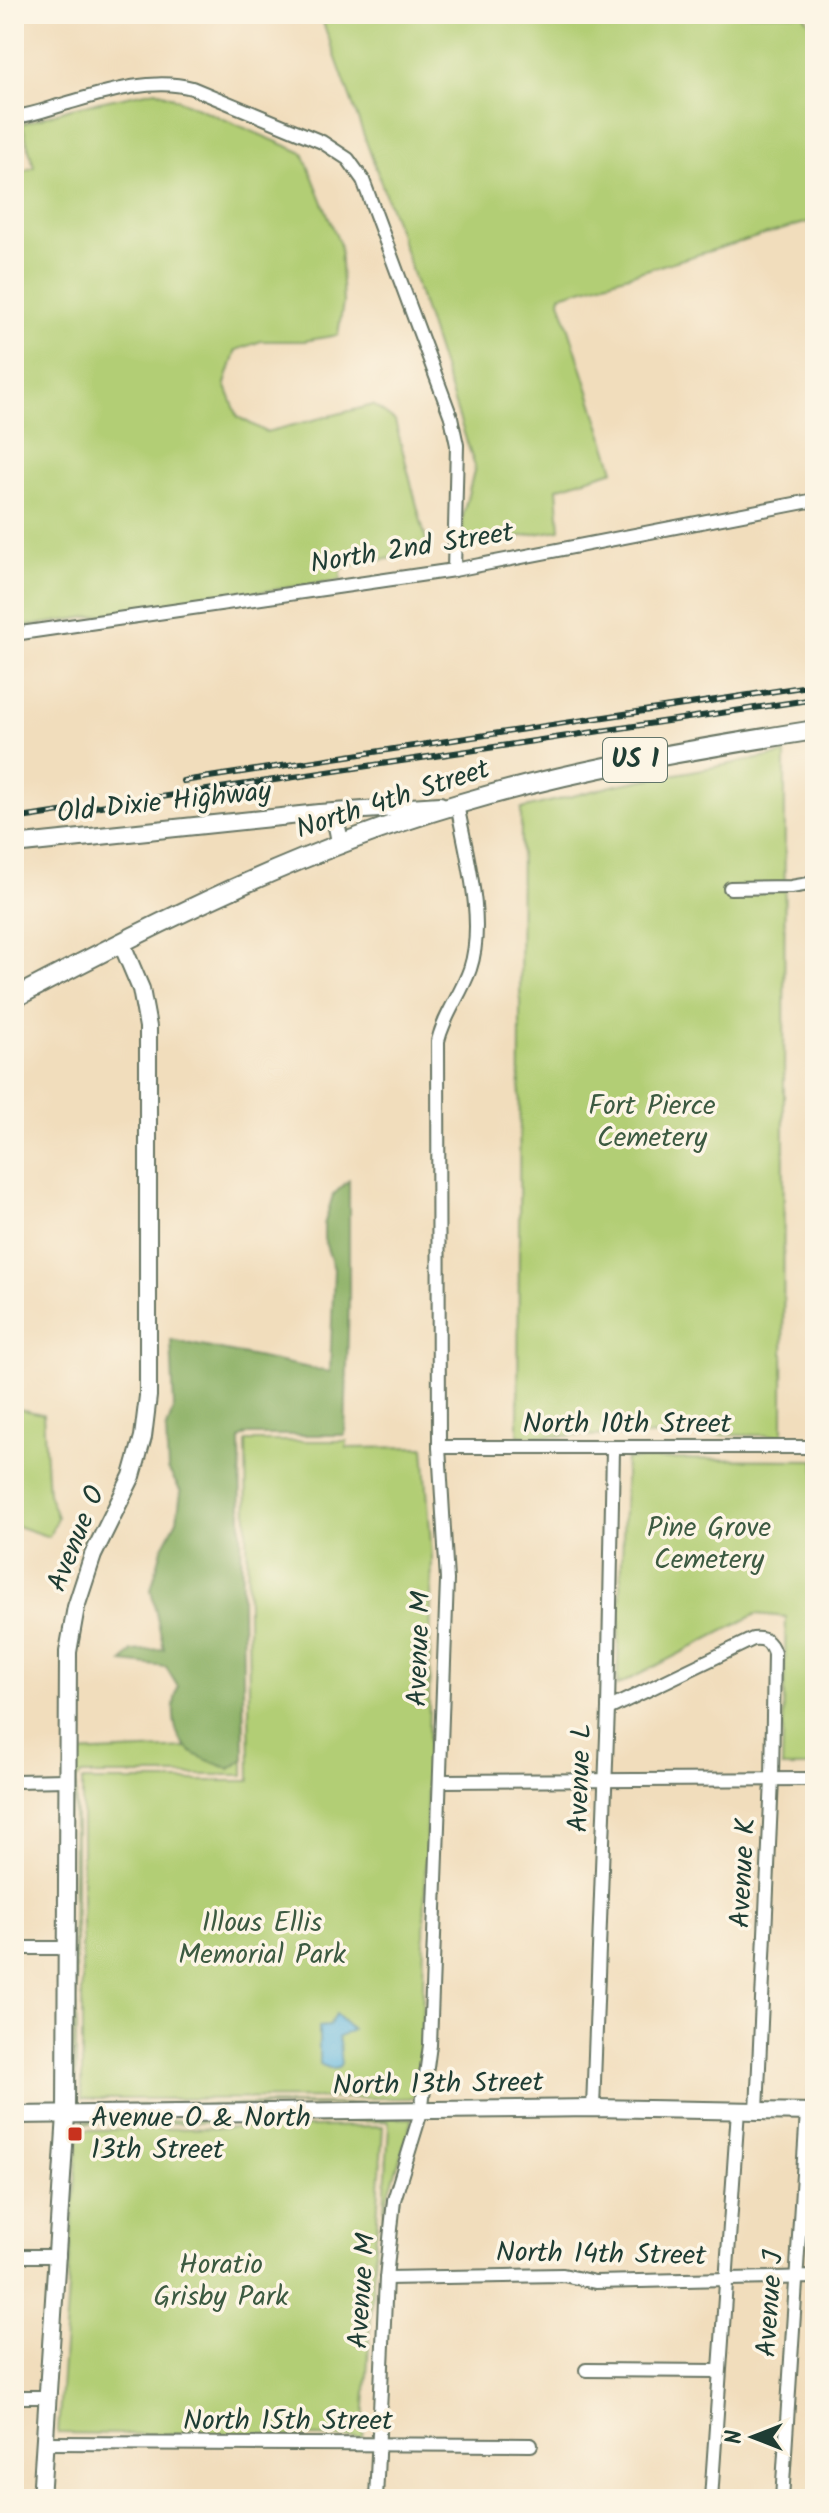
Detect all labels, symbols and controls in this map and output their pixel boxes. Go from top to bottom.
street label: North 2nd Street [307,511,518,587]
road number: US 1 [603,738,667,782]
street label: North 4th Street [290,747,497,853]
street label: Old Dixie Highway [55,769,274,837]
park label: Fort Pierce Cemetery [588,1084,716,1161]
street label: North 10th Street [523,1402,733,1447]
street label: Avenue O [35,1479,119,1599]
park label: Pine Grove Cemetery [647,1506,771,1583]
street label: Avenue M [395,1590,445,1708]
street label: Avenue L [557,1723,605,1833]
street label: Avenue K [719,1816,769,1929]
park label: Illous Ellis Memorial Park [178,1901,347,1978]
street label: North 13th Street [332,2061,545,2109]
place label: Avenue O & North 13th Street [91,2096,311,2173]
marker: Avenue O & North 13th Street [66,2125,84,2143]
street label: North 14th Street [495,2231,708,2279]
street label: Avenue M [337,2232,389,2350]
park label: Horatio Grisby Park [154,2243,289,2320]
street label: Avenue J [745,2248,797,2359]
north arrow [713,2397,793,2477]
street label: North 15th Street [183,2399,394,2444]
text: N [718,2430,753,2444]

